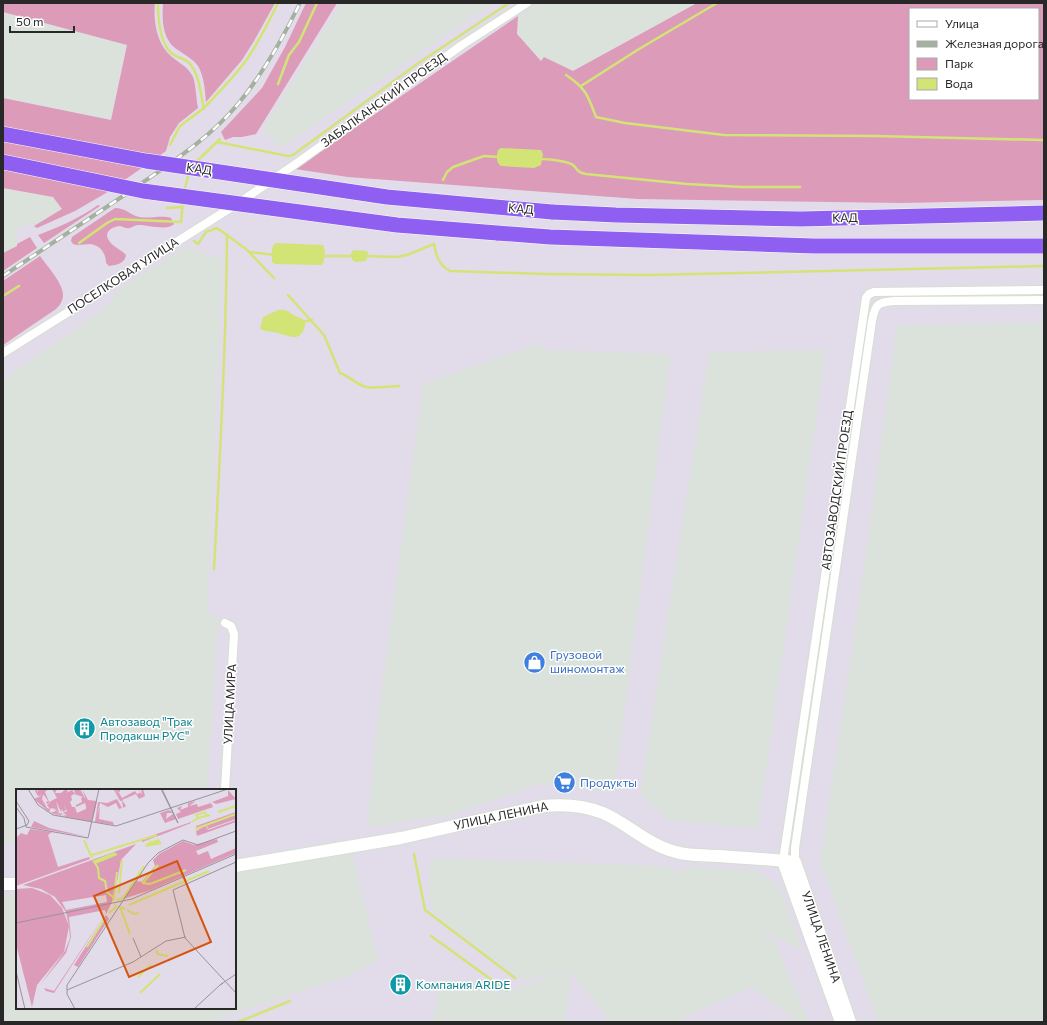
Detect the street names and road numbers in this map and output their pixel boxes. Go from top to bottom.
street label: ЗАБАЛКАНСКИЙ ПРОЕЗД [318,49,449,149]
street label: КАД [185,159,213,177]
street label: КАД [508,200,535,216]
street label: КАД [832,210,859,224]
street label: ПОСЕЛКОВАЯ УЛИЦА [64,234,181,316]
street label: АВТОЗАВОДСКИЙ ПРОЕЗД [818,408,854,571]
street label: УЛИЦА МИРА [220,663,238,745]
street label: УЛИЦА ЛЕНИНА [452,798,549,832]
street label: УЛИЦА ЛЕНИНА [800,889,844,984]

